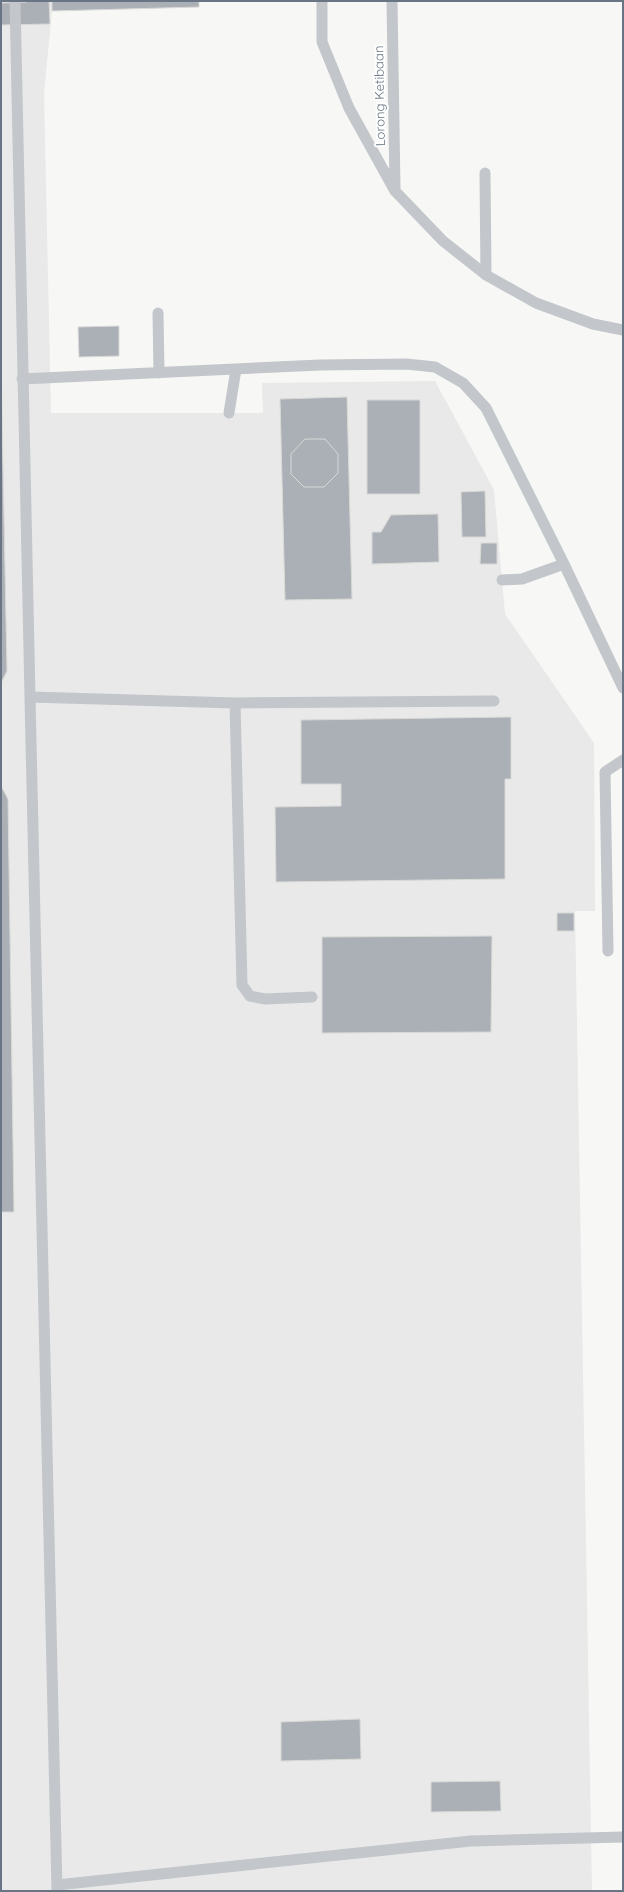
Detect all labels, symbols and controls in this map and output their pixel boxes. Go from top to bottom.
street label: Lorong Ketibaan [370,45,388,147]

